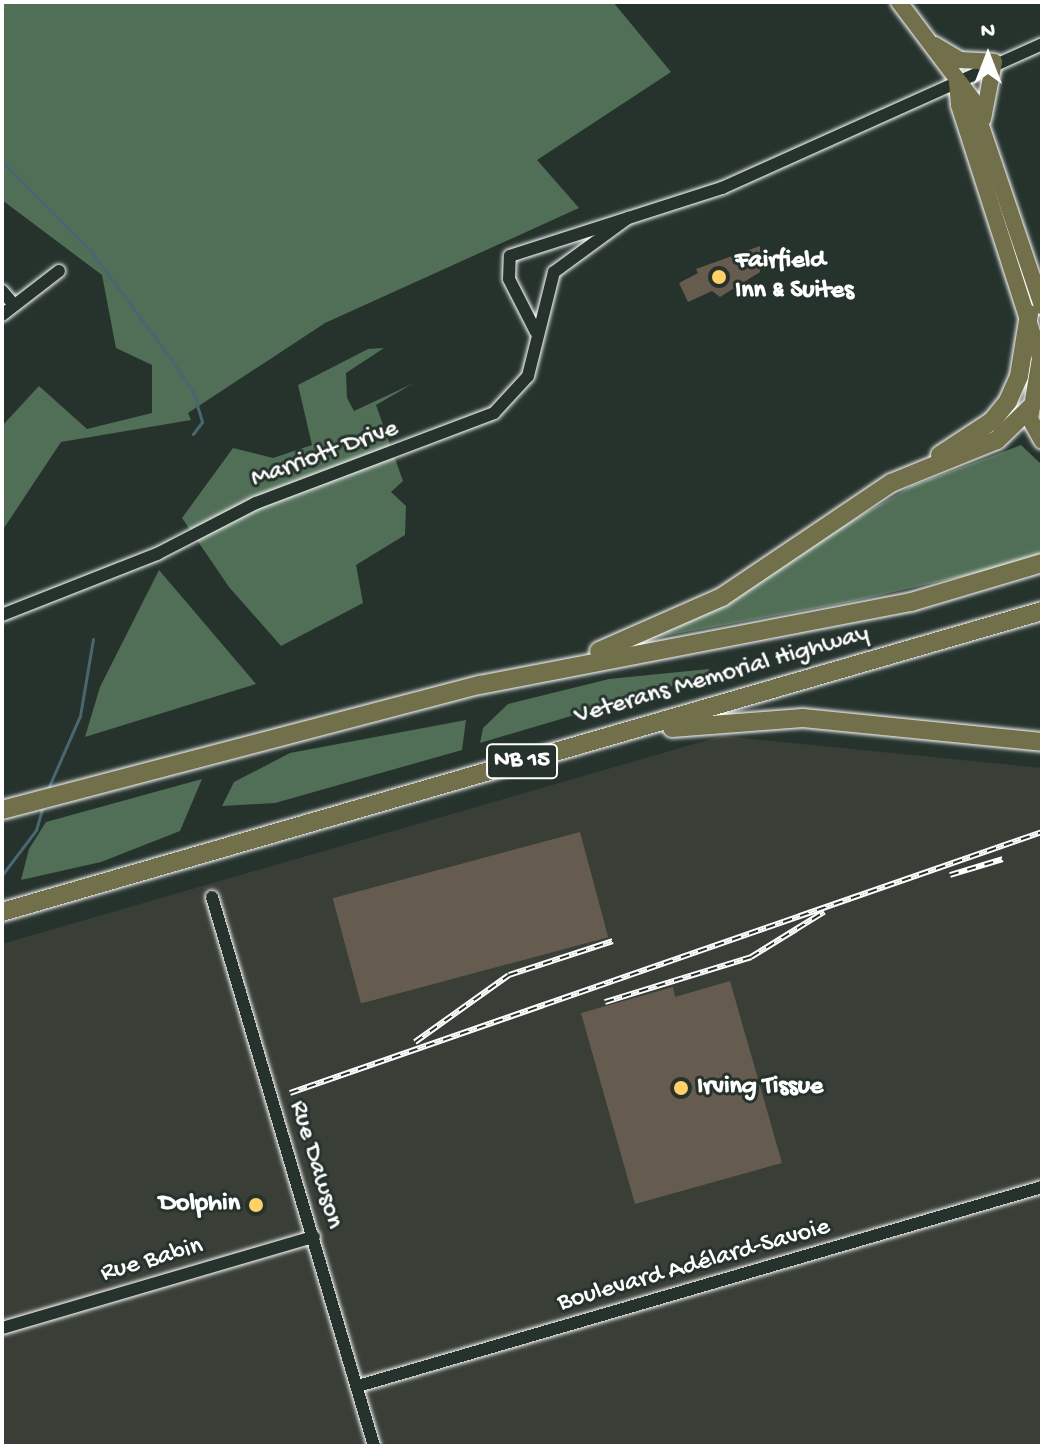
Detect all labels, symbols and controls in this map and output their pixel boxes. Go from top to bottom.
north arrow [948,16,1028,96]
text: N [981,19,995,45]
place label: Fairfield Inn & Suites [735,246,854,308]
marker: Fairfield Inn & Suites [710,268,728,286]
street label: Marriott Drive [247,414,403,496]
street label: Veterans Memorial Highway [571,619,873,733]
road number: NB 15 [486,741,558,781]
place label: Irving Tissue [697,1072,823,1104]
marker: Irving Tissue [672,1079,690,1097]
street label: Rue Dawson [281,1097,349,1233]
place label: Dolphin [159,1189,240,1221]
marker: Dolphin [247,1196,265,1214]
street label: Boulevard Adélard-Savoie [554,1212,834,1320]
street label: Rue Babin [97,1232,207,1290]

